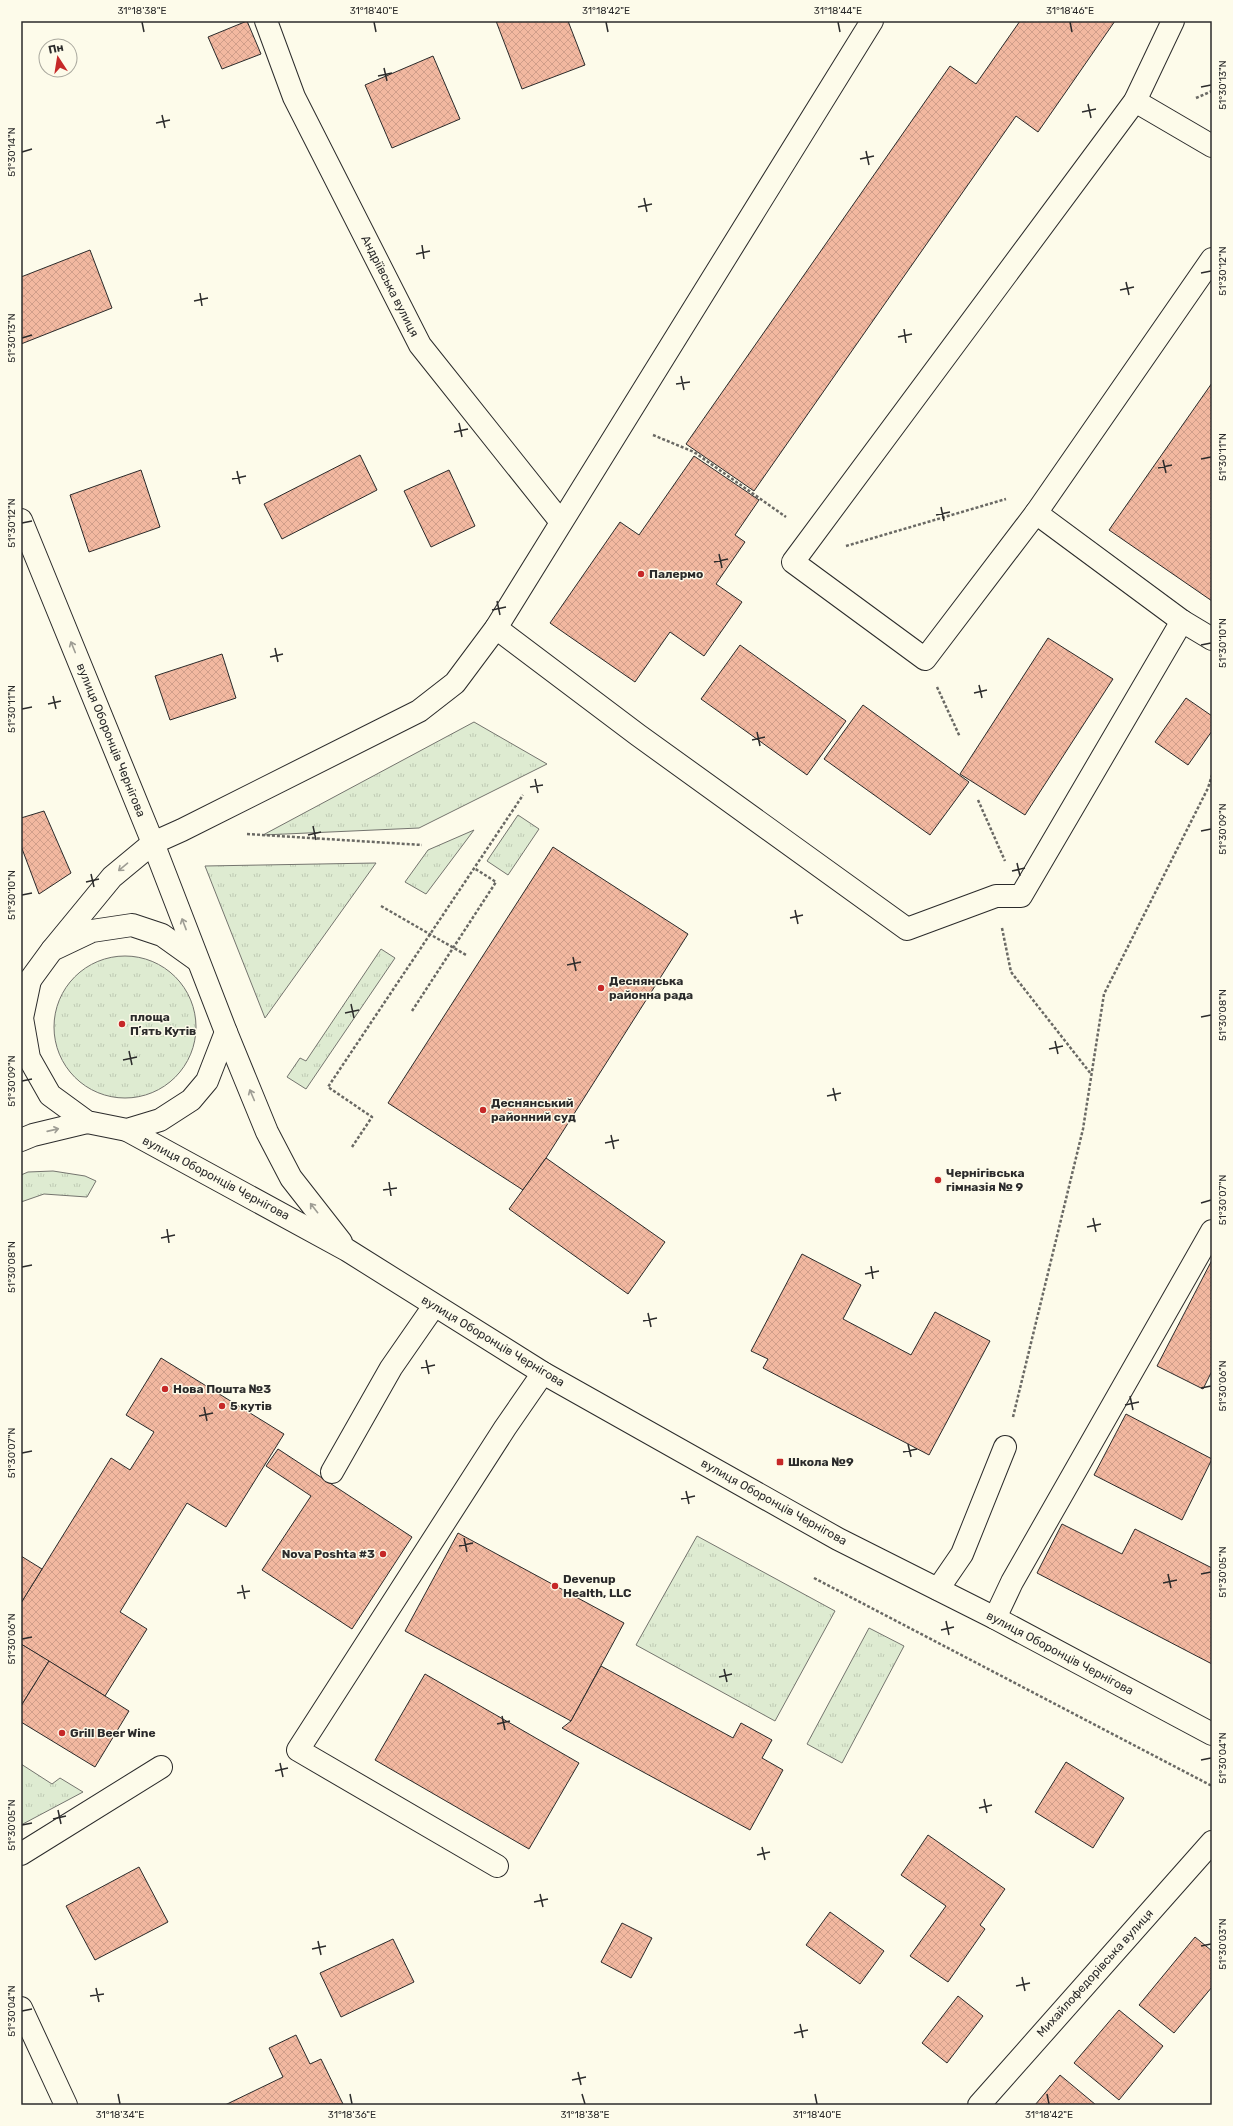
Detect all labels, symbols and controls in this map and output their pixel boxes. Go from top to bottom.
text: 31°18'38"E [118,5,166,17]
text: 31°18'40"E [350,5,398,17]
text: 31°18'42"E [582,5,630,17]
text: 31°18'44"E [814,5,862,17]
text: 31°18'46"E [1046,5,1094,17]
north arrow [38,38,78,78]
text: Пн [47,41,65,57]
text: 51°30'13"N [1217,60,1229,110]
text: 51°30'14"N [6,127,18,177]
street label: Андріївська вулиця [358,233,422,339]
text: 51°30'12"N [1217,246,1229,296]
text: 51°30'13"N [6,313,18,363]
text: 51°30'11"N [1217,433,1229,481]
text: 51°30'12"N [6,498,18,548]
place label: Палермо [649,567,703,581]
marker: Палермо [636,569,646,579]
text: 51°30'10"N [1217,618,1229,668]
one-way arrow [69,642,76,654]
street label: вулиця Оборонців Чернігова [74,661,148,819]
text: 51°30'11"N [6,685,18,733]
text: 51°30'09"N [1217,803,1229,855]
one-way arrow [118,863,129,872]
text: 51°30'10"N [6,870,18,920]
one-way arrow [179,918,187,930]
place label: Деснянська районна рада [609,974,693,1002]
marker: Деснянська районна рада [596,983,606,993]
text: 51°30'08"N [1217,989,1229,1041]
place label: площа Пʼять Кутів [130,1010,196,1038]
marker: площа Пʼять Кутів [117,1019,127,1029]
text: 51°30'09"N [6,1055,18,1107]
one-way arrow [247,1089,255,1101]
place label: Деснянський районний суд [491,1096,576,1124]
marker: Деснянський районний суд [478,1105,488,1115]
one-way arrow [47,1126,60,1133]
street label: вулиця Оборонців Чернігова [140,1133,292,1223]
place label: Чернігівська гімназія № 9 [946,1166,1025,1194]
marker: Чернігівська гімназія № 9 [933,1175,943,1185]
text: 51°30'07"N [1217,1175,1229,1225]
one-way arrow [310,1203,319,1214]
text: 51°30'08"N [6,1241,18,1293]
street label: вулиця Оборонців Чернігова [419,1293,567,1389]
text: 51°30'06"N [1217,1360,1229,1412]
place label: Нова Пошта №3 [173,1382,271,1396]
marker: Нова Пошта №3 [160,1384,170,1394]
place label: 5 кутів [230,1399,272,1413]
marker: 5 кутів [217,1401,227,1411]
text: 51°30'07"N [6,1428,18,1478]
place label: Школа №9 [788,1455,854,1469]
street label: вулиця Оборонців Чернігова [699,1456,849,1548]
marker: Школа №9 [775,1457,785,1467]
text: 51°30'05"N [1217,1546,1229,1598]
place label: Nova Poshta #3 [282,1547,375,1561]
marker: Nova Poshta #3 [378,1549,388,1559]
place label: Devenup Health, LLC [563,1572,632,1600]
marker: Devenup Health, LLC [550,1581,560,1591]
street label: вулиця Оборонців Чернігова [984,1608,1136,1698]
text: 51°30'06"N [6,1613,18,1665]
place label: Grill Beer Wine [70,1726,156,1740]
marker: Grill Beer Wine [57,1728,67,1738]
text: 51°30'04"N [1217,1732,1229,1784]
text: 51°30'05"N [6,1799,18,1851]
street label: Михайлофедорівська вулиця [1034,1906,1156,2040]
text: 51°30'03"N [1217,1918,1229,1970]
text: 51°30'04"N [6,1985,18,2037]
text: 31°18'34"E [96,2109,144,2121]
text: 31°18'36"E [328,2109,376,2121]
text: 31°18'38"E [561,2109,609,2121]
text: 31°18'40"E [793,2109,841,2121]
text: 31°18'42"E [1025,2109,1073,2121]

